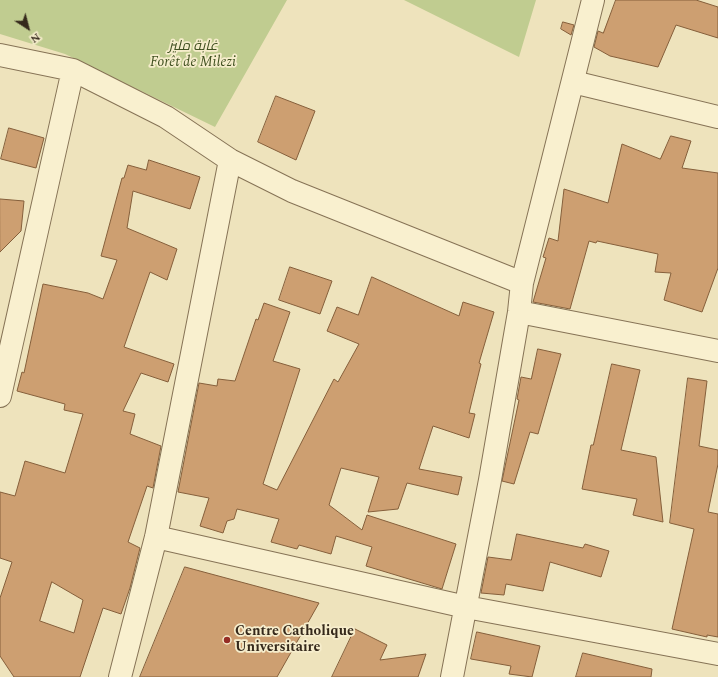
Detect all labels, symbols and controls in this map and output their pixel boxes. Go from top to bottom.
north arrow [8,8,48,48]
text: N [27,29,44,48]
park label: غابة مليز Forêt de Milezi [150,39,236,72]
place label: Centre Catholique Universitaire [235,624,354,656]
marker: Centre Catholique Universitaire [222,635,232,645]

